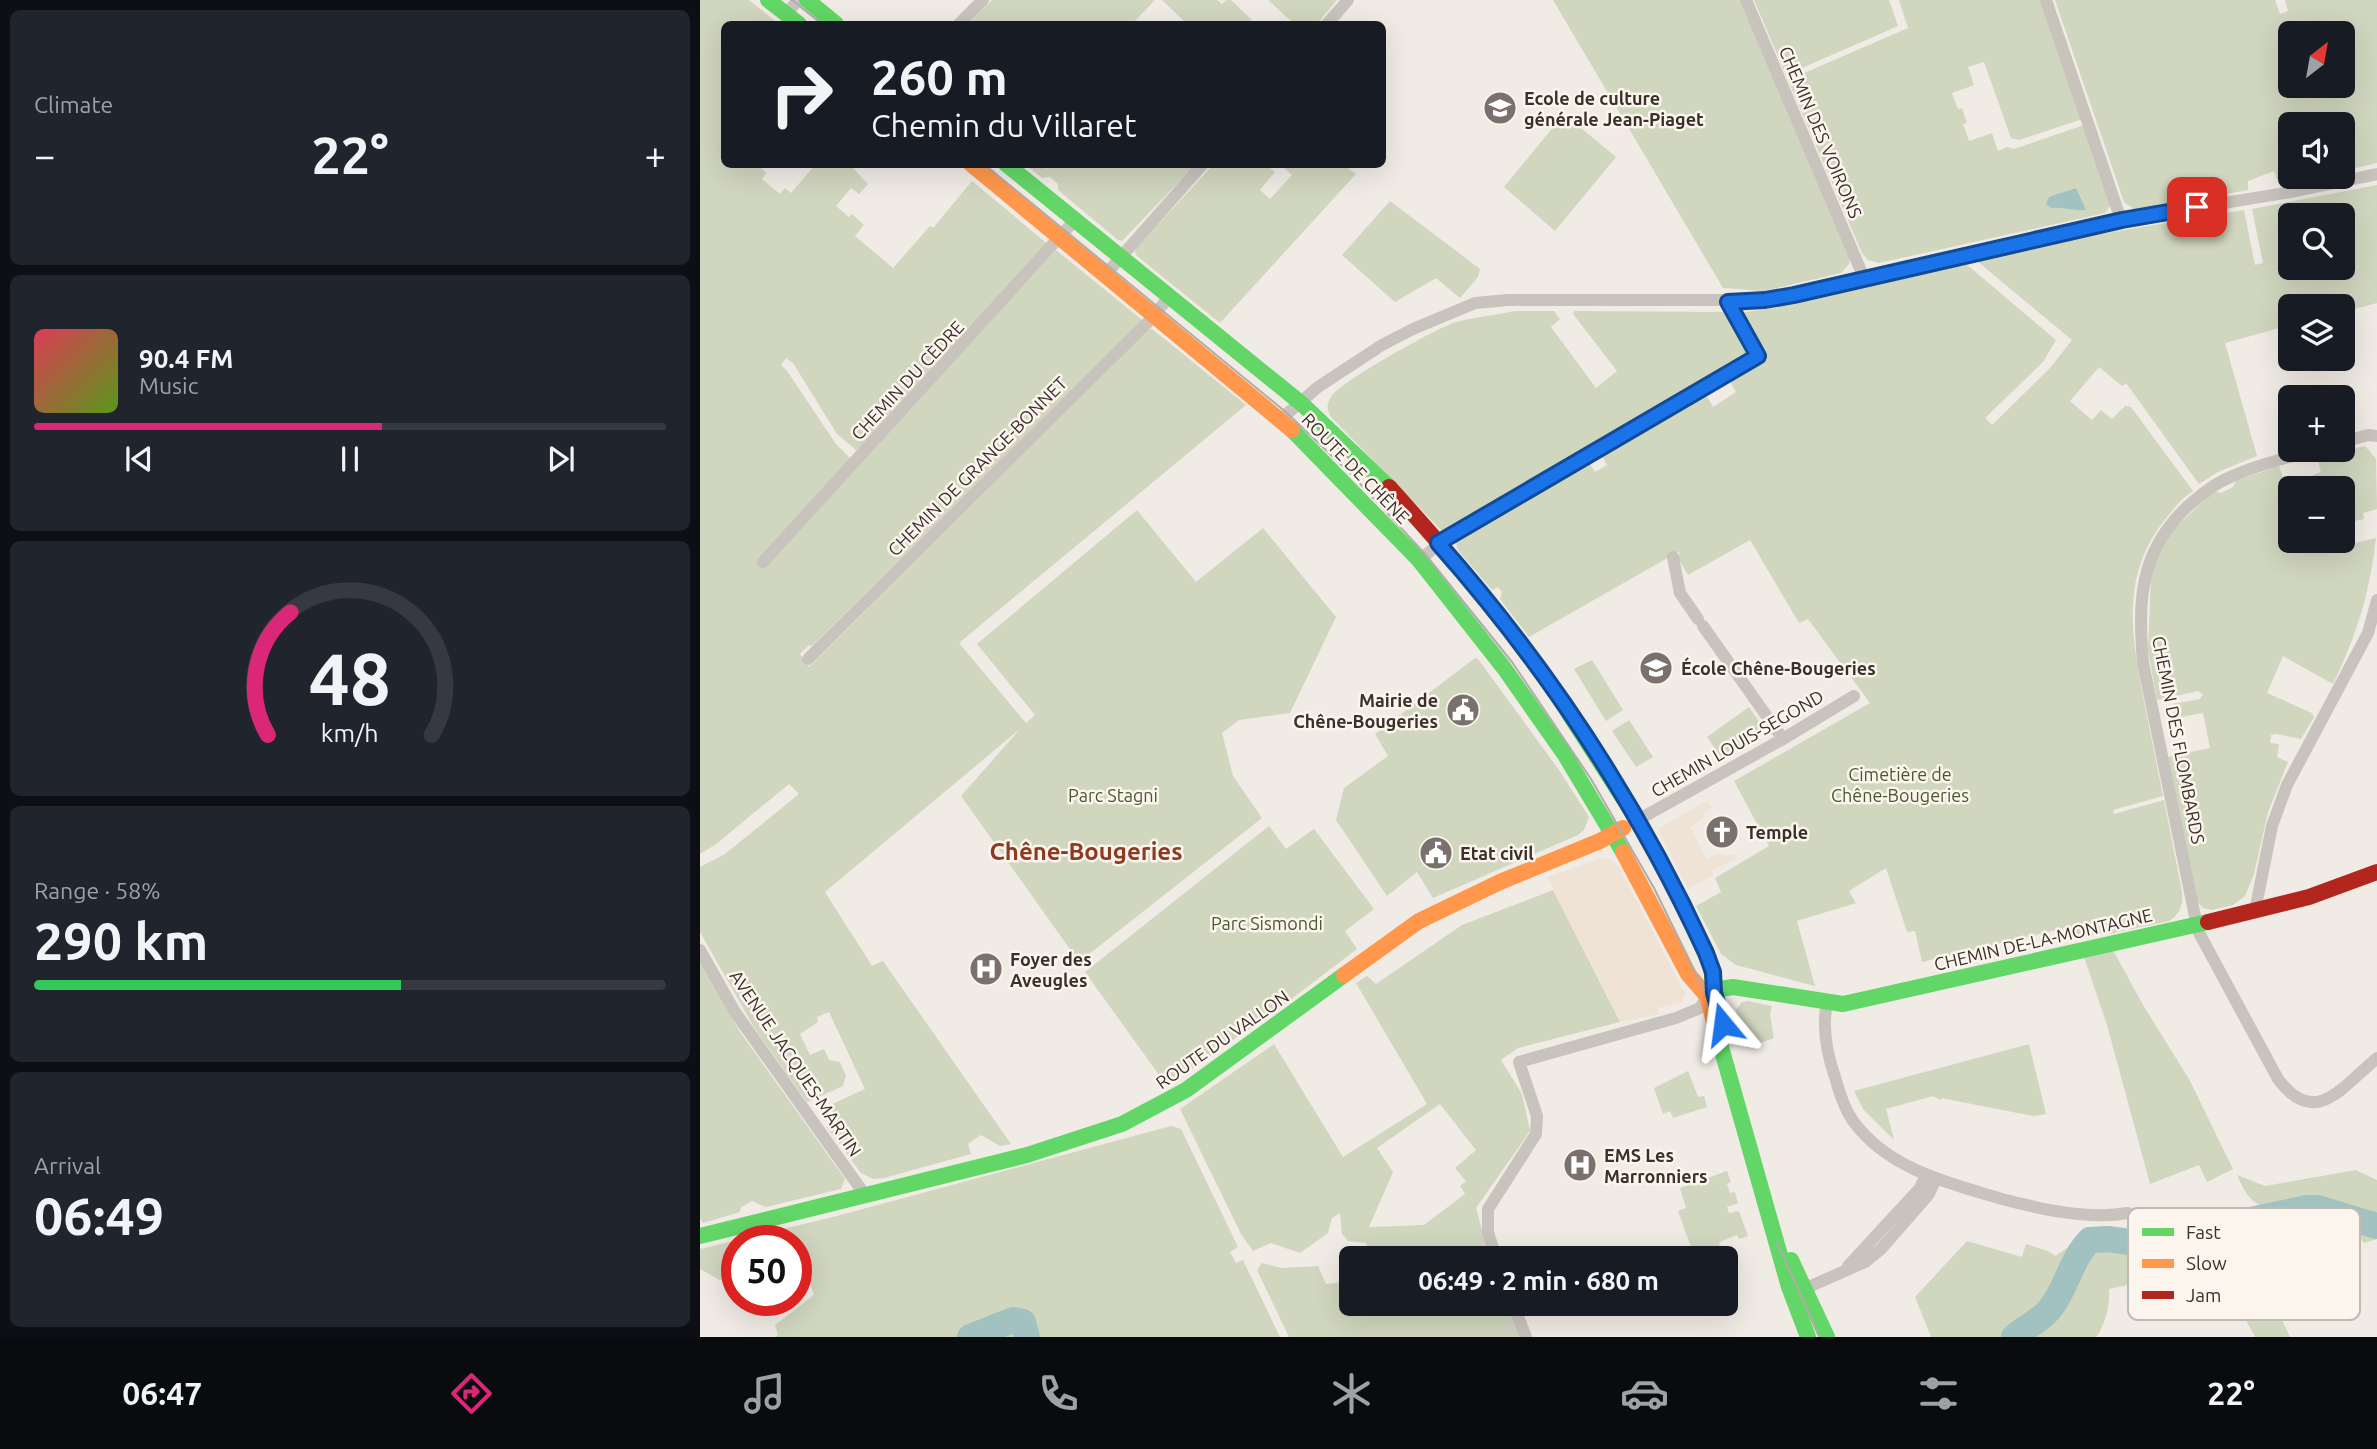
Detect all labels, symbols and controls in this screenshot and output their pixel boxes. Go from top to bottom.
north arrow [2278,21,2356,98]
map controls [2278,21,2355,553]
street label: CHEMIN DES VOIRONS [1776,43,1866,221]
icon: right [756,49,847,140]
text: 260 m [871,49,1008,104]
place label: Ecole de culture générale Jean-Piaget [1524,88,1704,129]
school or university icon: Ecole de culture générale Jean-Piaget [1481,89,1519,127]
text: Climate [34,92,113,117]
text: Chemin du Villaret [871,107,1137,143]
button: sound [2278,112,2355,189]
text: 22° [311,126,389,184]
text: − [34,134,55,176]
text: + [645,134,666,176]
pin [2167,177,2227,237]
icon: arrive [2178,188,2216,226]
button: search [2278,203,2355,280]
button: layers [2278,294,2355,371]
street label: CHEMIN DU CÈDRE [846,316,967,444]
text: 90.4 FM [139,344,233,373]
street label: CHEMIN DE GRANGE-BONNET [883,372,1071,560]
text: Music [139,373,198,398]
button: + [2278,385,2355,462]
street label: ROUTE DE CHÊNE [1298,408,1414,527]
icon: previous [120,440,158,478]
icon: pause [331,440,369,478]
icon: next [542,440,580,478]
button: − [2278,476,2355,553]
street label: CHEMIN DES FLOMBARDS [2149,634,2209,846]
text: 48 [309,637,391,719]
school or university icon: École Chêne-Bougeries [1637,649,1675,687]
place label: École Chêne-Bougeries [1681,657,1876,678]
street label: CHEMIN LOUIS-SEGOND [1647,685,1827,801]
place label: Mairie de Chêne-Bougeries [1293,690,1438,731]
public building icon: Mairie de Chêne-Bougeries [1444,691,1482,729]
text: km/h [321,718,379,746]
park label: Cimetière de Chêne-Bougeries [1831,764,1969,805]
park label: Parc Stagni [1068,785,1158,805]
church icon: Temple [1703,813,1741,851]
place label: Temple [1746,822,1808,842]
public building icon: Etat civil [1417,834,1455,872]
district label: Chêne-Bougeries [990,838,1182,865]
place label: Etat civil [1460,843,1534,863]
text: Range · 58% [34,878,161,903]
street label: CHEMIN DE-LA-MONTAGNE [1932,904,2154,974]
text: 290 km [34,912,208,970]
park label: Parc Sismondi [1211,913,1323,933]
place label: Foyer des Aveugles [1010,949,1092,990]
hospital icon: Foyer des Aveugles [967,950,1005,988]
street label: AVENUE JACQUES-MARTIN [725,966,866,1160]
street label: ROUTE DU VALLON [1152,986,1292,1092]
position arrow [1686,987,1760,1061]
place label: EMS Les Marronniers [1604,1145,1708,1186]
hospital icon: EMS Les Marronniers [1561,1146,1599,1184]
text: Arrival [34,1153,101,1178]
text: 06:49 [34,1187,164,1245]
legend [2128,1208,2360,1320]
text: Fast [2186,1221,2221,1243]
speed limit sign: 50 [721,1225,812,1316]
text: Slow [2186,1252,2227,1274]
text: 06:49 · 2 min · 680 m [1418,1266,1659,1295]
text: Jam [2186,1284,2222,1306]
icon: directions [447,1369,496,1418]
icon: music [740,1369,789,1418]
icon: phone [1034,1369,1083,1418]
icon: climate [1327,1369,1376,1418]
icon: car [1620,1369,1669,1418]
icon: filters [1914,1369,1963,1418]
text: 06:47 [122,1375,202,1411]
text: 22° [2207,1375,2255,1411]

